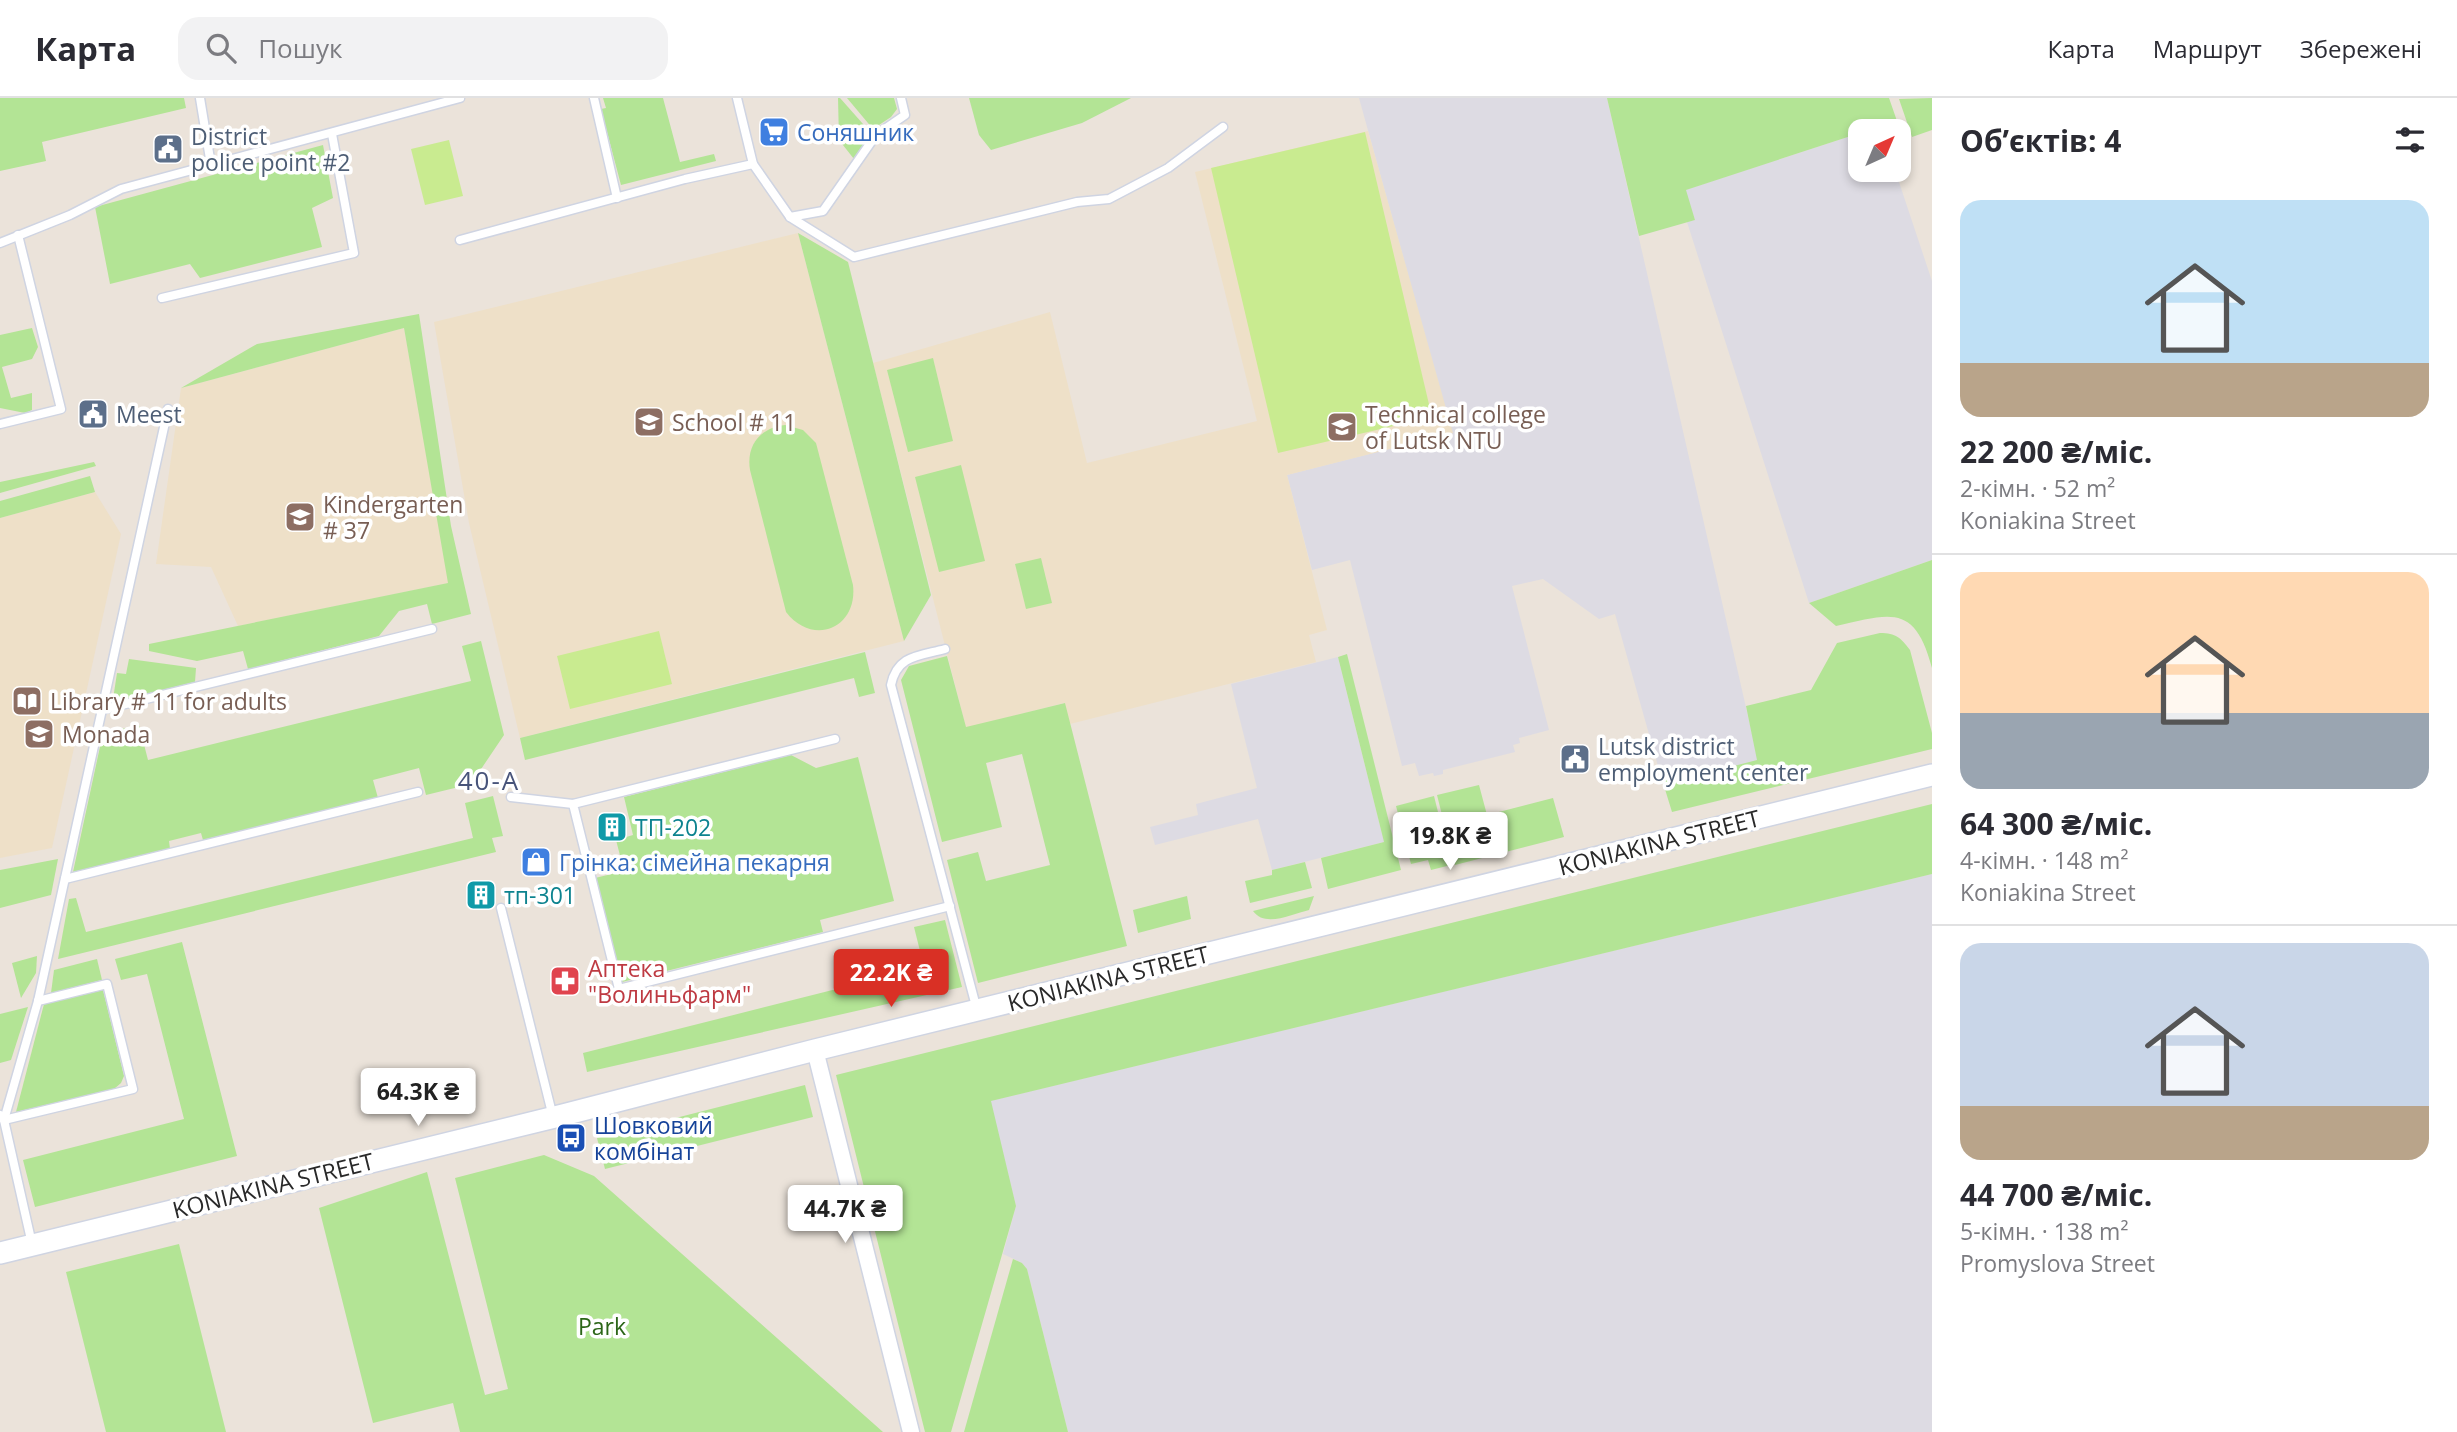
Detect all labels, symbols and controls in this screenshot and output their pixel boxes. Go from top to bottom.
search box [178,17,668,80]
text: Карта [35,26,136,71]
icon: search [202,29,240,67]
text: Пошук [258,30,342,66]
text: Карта [2047,32,2115,65]
text: Маршрут [2153,32,2262,65]
text: Збережені [2300,32,2422,65]
supermarket icon: Соняшник [757,115,791,149]
place label: Соняшник [797,116,914,148]
north arrow [1848,119,1911,182]
map controls [1848,119,1911,182]
place label: District police point #2 [191,120,350,178]
text: Об’єктів: 4 [1960,120,2121,161]
icon: filters [2391,121,2429,159]
public building icon: District police point #2 [151,132,185,166]
icon: home [2132,245,2258,371]
public building icon: Meest [76,397,110,431]
place label: Meest [116,398,182,430]
place label: Technical college of Lutsk NTU [1365,398,1546,456]
school or university icon: School # 11 [632,405,666,439]
place label: School # 11 [672,406,796,438]
school or university icon: Technical college of Lutsk NTU [1325,410,1359,444]
text: 22 200 ₴/міс. [1960,431,2152,472]
text: 2-кімн. · 52 m² [1960,472,2115,504]
place label: Kindergarten # 37 [323,488,463,546]
school or university icon: Kindergarten # 37 [283,500,317,534]
text: Koniakina Street [1960,504,2136,536]
icon: home [2132,617,2258,743]
library icon: Library # 11 for adults [10,684,44,718]
place label: Library # 11 for adults [50,685,287,717]
school or university icon: Monada [22,717,56,751]
place label: Monada [62,718,150,750]
place label: Lutsk district employment center [1598,730,1809,788]
public building icon: Lutsk district employment center [1558,742,1592,776]
district label: 40-А [458,762,520,798]
street label: KONIAKINA STREET [1555,801,1763,882]
text: 64 300 ₴/міс. [1960,803,2152,844]
building icon: ТП-202 [595,810,629,844]
place label: ТП-202 [635,811,711,843]
pin: 19.8K ₴ [1385,812,1515,872]
text: 19.8K ₴ [1409,819,1491,851]
text: 4-кімн. · 148 m² [1960,844,2128,876]
shop icon: Грінка: сімейна пекарня [519,845,553,879]
place label: Грінка: сімейна пекарня [559,846,830,878]
text: Koniakina Street [1960,876,2136,908]
building icon: тп-301 [464,878,498,912]
place label: тп-301 [504,879,576,911]
street label: KONIAKINA STREET [1004,937,1212,1018]
pin: 22.2K ₴ [826,950,956,1009]
place label: Аптека "Волиньфарм" [588,952,751,1010]
text: 22.2K ₴ [850,956,932,988]
pharmacy icon: Аптека "Волиньфарм" [548,964,582,998]
icon: home [2132,988,2258,1114]
pin: 64.3K ₴ [353,1068,483,1128]
text: 64.3K ₴ [377,1075,459,1107]
place label: Шовковий комбінат [594,1109,713,1167]
bus stop icon: Шовковий комбінат [554,1121,588,1155]
street label: KONIAKINA STREET [169,1144,377,1225]
text: 44 700 ₴/міс. [1960,1174,2152,1215]
pin: 44.7K ₴ [780,1186,910,1245]
text: 44.7K ₴ [804,1192,886,1224]
text: 5-кімн. · 138 m² [1960,1215,2128,1247]
text: Promyslova Street [1960,1247,2155,1279]
park label: Park [578,1310,626,1342]

